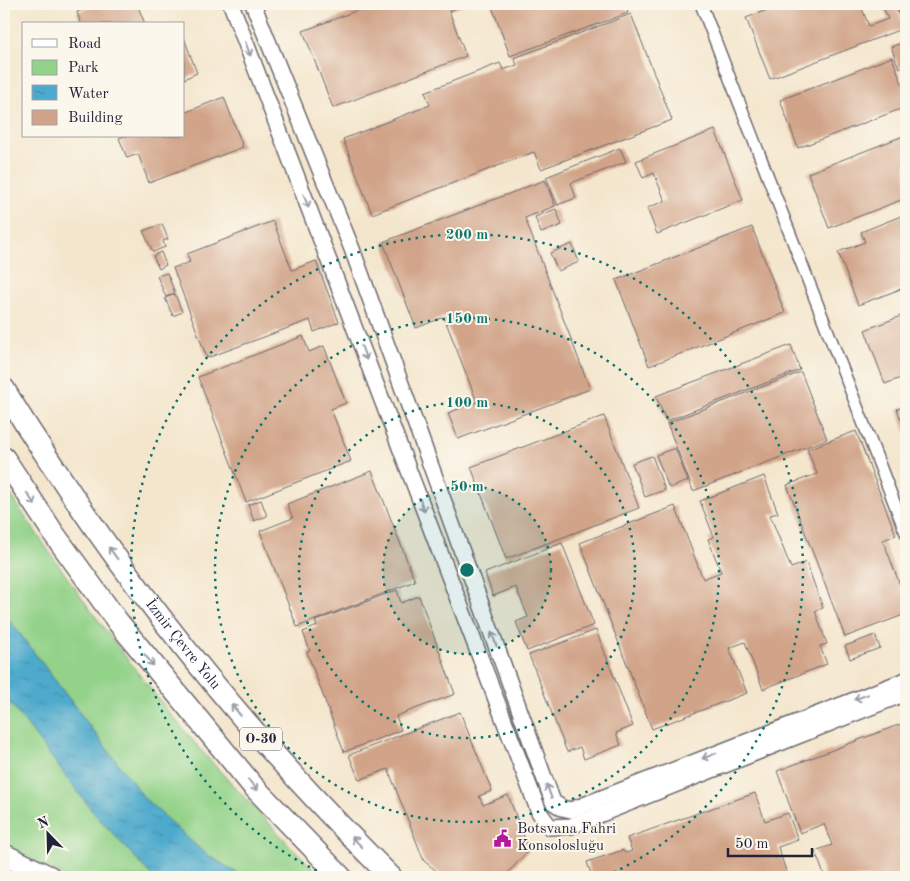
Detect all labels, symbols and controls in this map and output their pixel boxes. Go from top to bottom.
legend [22,22,185,138]
text: Road [68,37,102,52]
one-way arrow [244,41,253,56]
text: Park [68,61,99,76]
text: Water [68,87,109,102]
text: Building [68,111,123,126]
one-way arrow [302,193,311,208]
text: 200 m [446,228,488,243]
text: 150 m [446,312,488,327]
one-way arrow [360,345,369,360]
text: 100 m [446,396,488,411]
text: 50 m [450,480,484,495]
one-way arrow [26,491,36,505]
one-way arrow [418,497,427,512]
one-way arrow [108,546,118,560]
centre of rings [458,561,476,579]
street label: İzmir Çevre Yolu [142,595,223,692]
one-way arrow [489,631,498,647]
one-way arrow [144,653,155,666]
one-way arrow [854,693,869,702]
one-way arrow [230,703,241,716]
road number: O-30 [240,728,282,751]
one-way arrow [702,752,718,761]
one-way arrow [247,778,259,791]
one-way arrow [544,784,553,800]
north arrow [22,808,72,858]
text: N [36,814,51,831]
place label: Botsvana Fahri Konsolosluğu [517,822,616,854]
scale bar [728,826,811,858]
public building icon: Botsvana Fahri Konsolosluğu [493,828,513,848]
one-way arrow [351,836,363,849]
text: 50 m [735,837,769,852]

